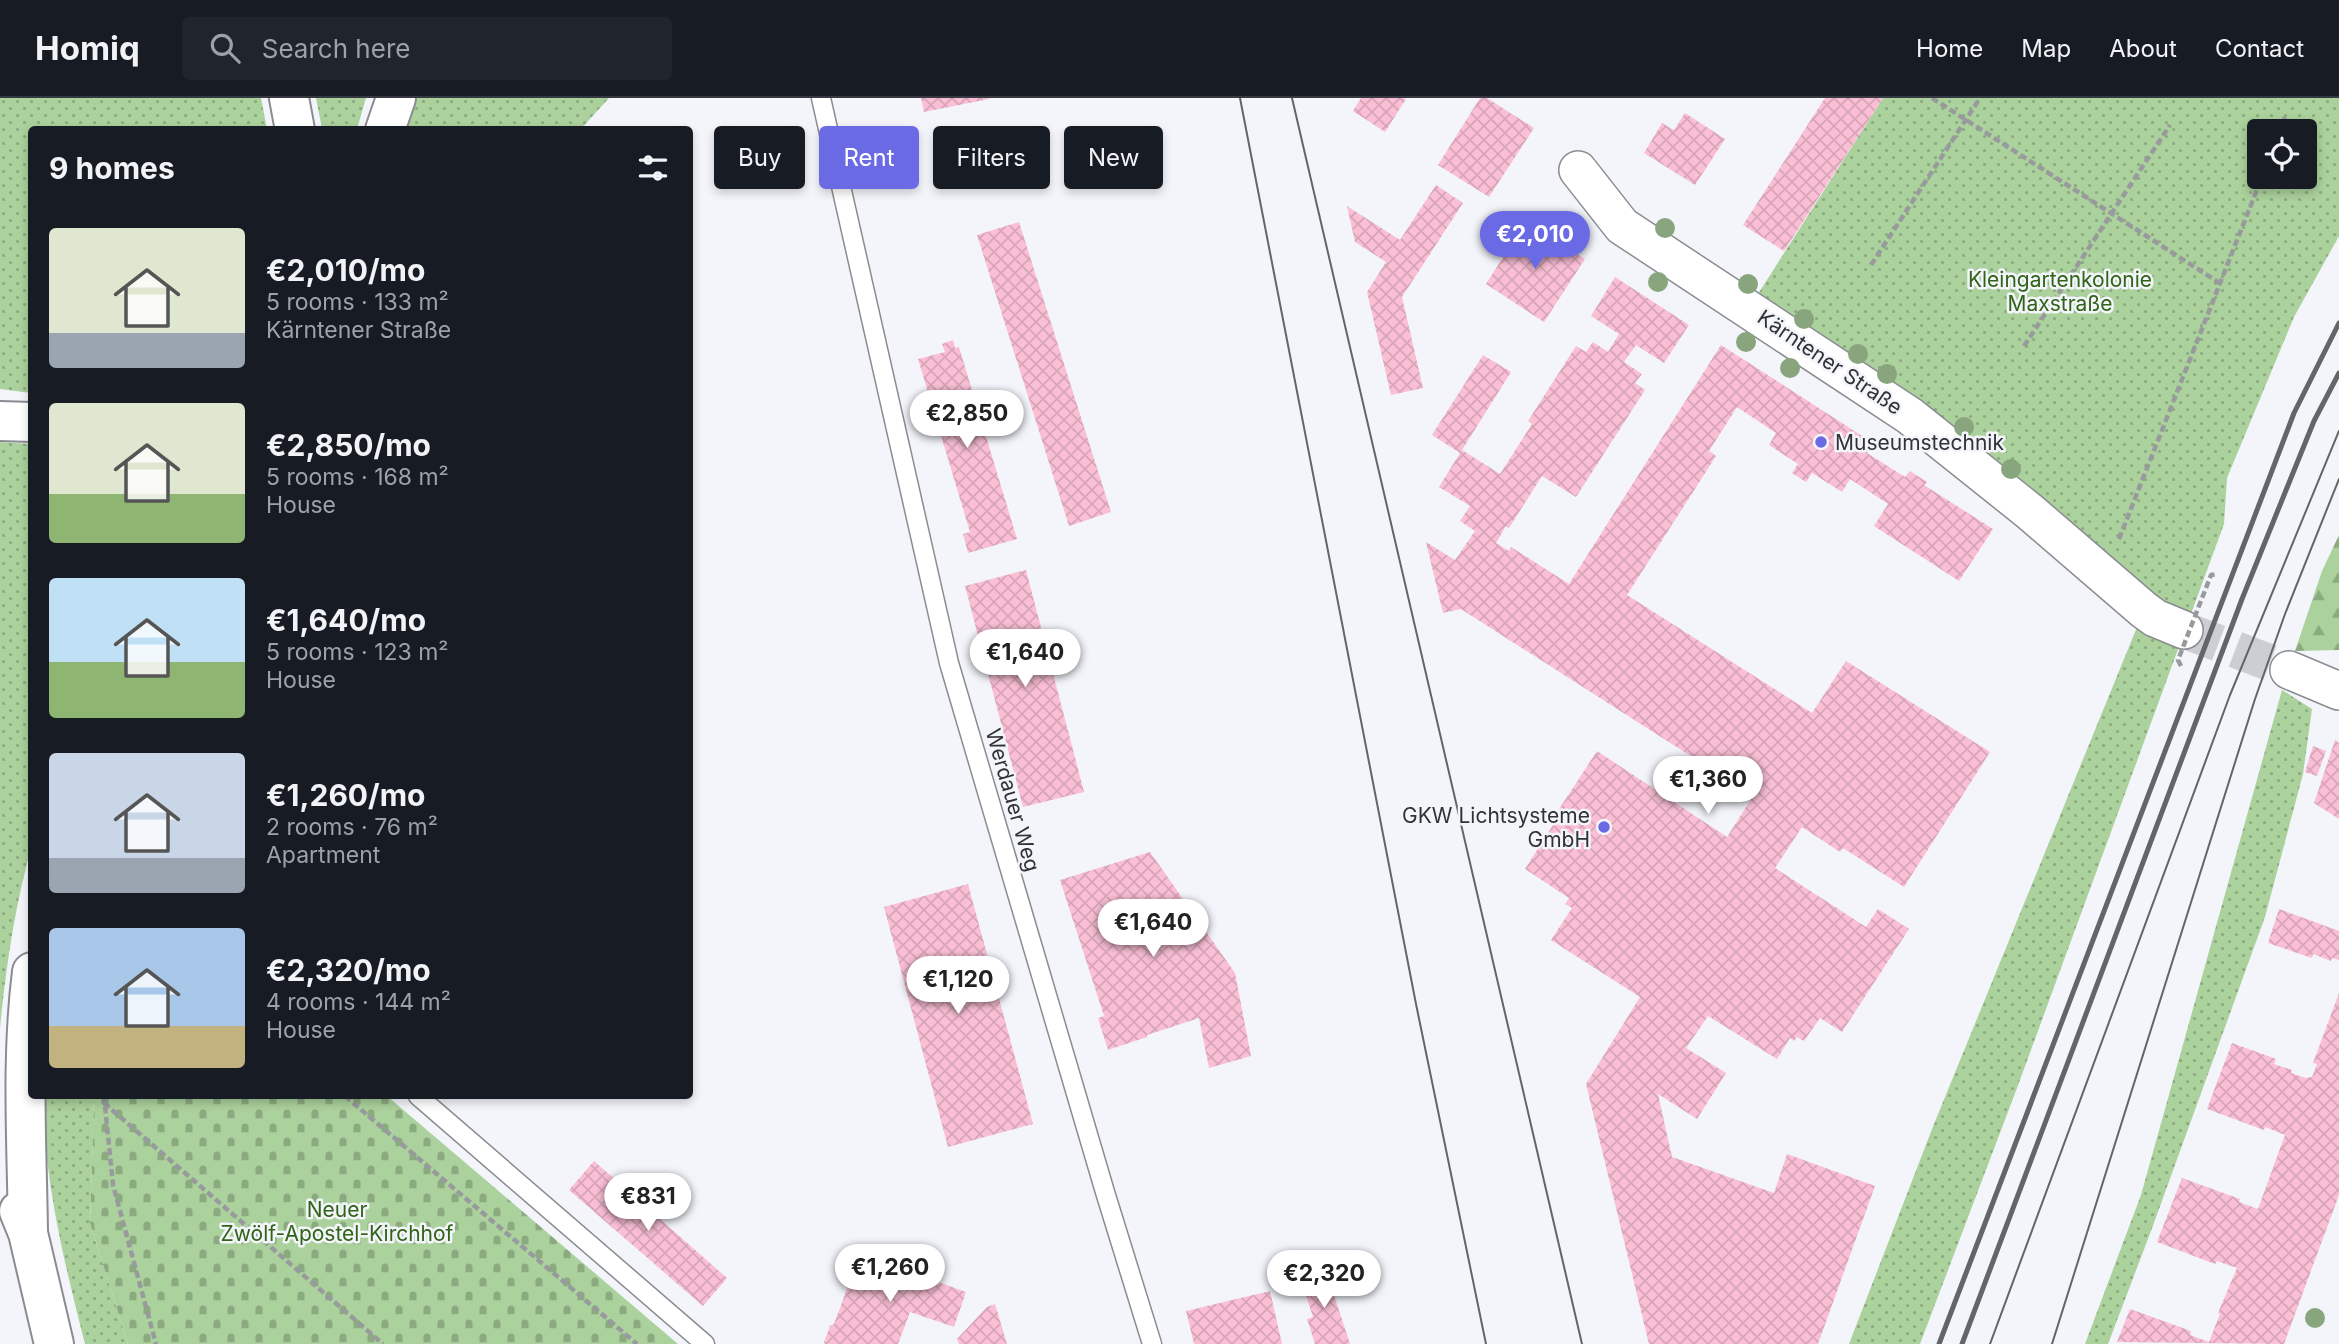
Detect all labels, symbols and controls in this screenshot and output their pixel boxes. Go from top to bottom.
search box [182,17,672,80]
text: Homiq [35,28,140,68]
icon: search [206,29,244,67]
text: Search here [262,33,410,64]
text: Home [1916,34,1983,63]
text: Map [2021,34,2071,63]
text: About [2109,34,2177,63]
text: Contact [2215,34,2304,63]
map controls [2247,119,2317,189]
button: locate [2247,119,2317,189]
chip: Buy [714,126,805,189]
chip: Rent [819,126,919,189]
chip: Filters [933,126,1050,189]
chip: New [1064,126,1163,189]
icon: filters [634,149,672,187]
text: 9 homes [49,150,175,186]
pin: €2,010 [1478,212,1592,271]
text: €2,010 [1496,220,1574,248]
text: €2,010/mo [266,252,425,288]
icon: home [105,256,189,340]
park label: Kleingartenkolonie Maxstraße [1968,267,2152,316]
text: 5 rooms · 133 m² [266,288,449,316]
street label: Kärntener Straße [1753,304,1907,420]
text: Kärntener Straße [266,316,451,344]
pin: €2,850 [910,390,1024,450]
text: €2,850 [926,399,1008,427]
text: €2,850/mo [266,427,431,463]
place label: Museumstechnik [1835,430,2004,455]
icon: home [105,431,189,515]
marker: Museumstechnik [1813,434,1829,450]
text: 5 rooms · 168 m² [266,463,449,491]
text: House [266,491,336,519]
text: €1,640/mo [266,602,426,638]
icon: home [105,606,189,690]
pin: €1,640 [968,630,1082,689]
text: 5 rooms · 123 m² [266,638,449,666]
text: €1,640 [986,638,1064,666]
text: House [266,666,336,694]
street label: Werdauer Weg [981,726,1045,874]
pin: €1,360 [1651,756,1765,816]
text: €1,360 [1669,765,1747,793]
text: €1,260/mo [266,777,426,813]
icon: home [105,781,189,865]
place label: GKW Lichtsysteme GmbH [1402,803,1590,852]
text: 2 rooms · 76 m² [266,813,438,841]
marker: GKW Lichtsysteme GmbH [1596,819,1612,835]
text: Apartment [266,841,380,869]
pin: €1,640 [1096,900,1210,959]
text: €1,640 [1114,908,1192,936]
text: €2,320/mo [266,952,431,988]
icon: home [105,956,189,1040]
pin: €1,120 [901,956,1015,1016]
text: €1,120 [922,965,994,993]
text: 4 rooms · 144 m² [266,988,451,1016]
text: House [266,1016,336,1044]
pin: €831 [607,1174,689,1233]
text: €831 [620,1182,676,1210]
park label: Neuer Zwölf-Apostel-Kirchhof [221,1197,454,1246]
pin: €1,260 [833,1244,947,1304]
pin: €2,320 [1267,1250,1381,1310]
text: €1,260 [851,1253,929,1281]
text: €2,320 [1283,1259,1365,1287]

